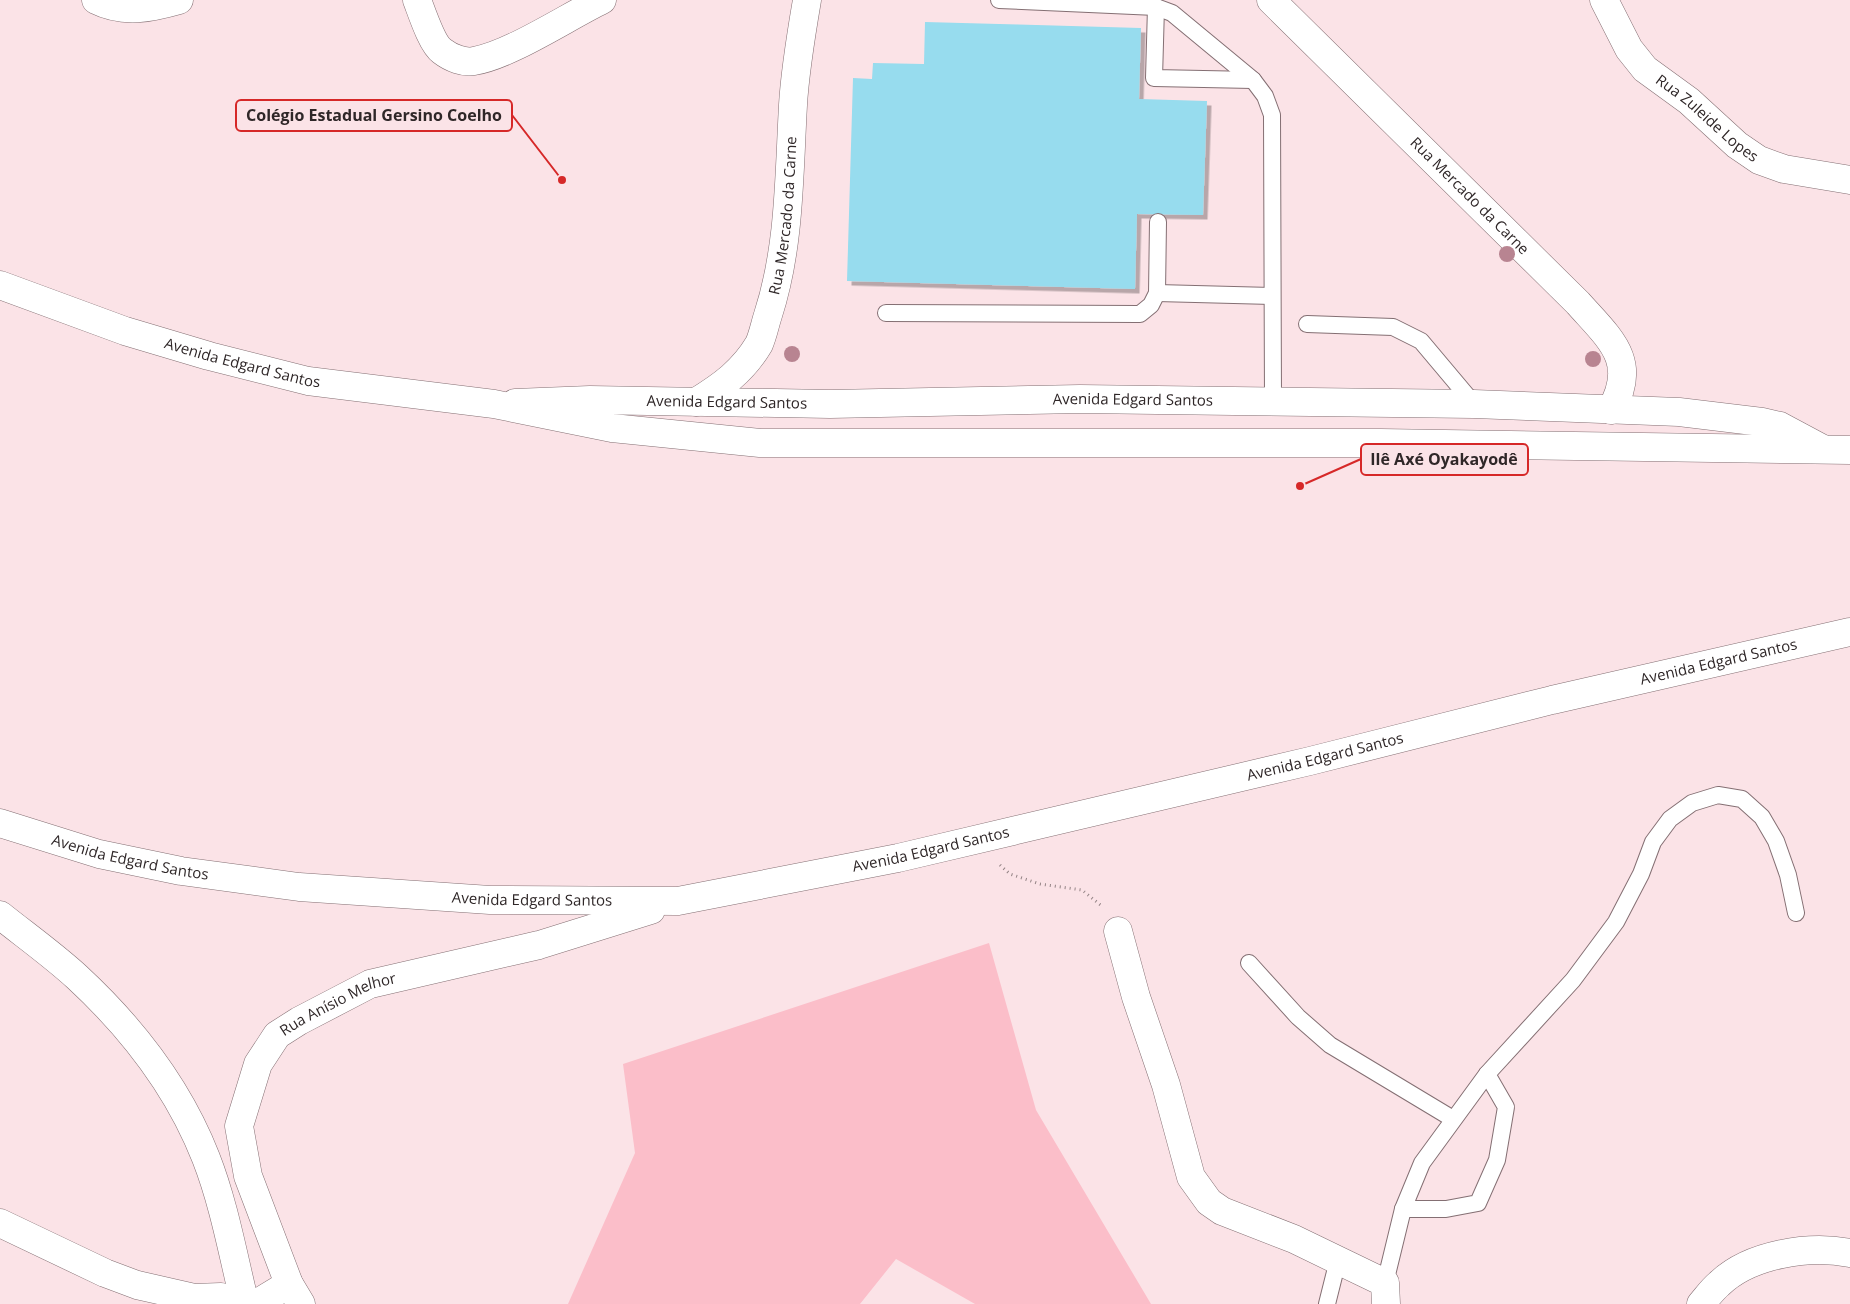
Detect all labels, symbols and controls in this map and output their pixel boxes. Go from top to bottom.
street label: Rua Zuleide Lopes [1652,69,1763,166]
callout: Colégio Estadual Gersino Coelho [236,100,512,131]
text: Colégio Estadual Gersino Coelho [246,104,502,126]
street label: Rua Mercado da Carne [1407,132,1534,258]
street label: Rua Mercado da Carne [763,136,800,297]
street label: Avenida Edgard Santos [162,332,322,391]
street label: Avenida Edgard Santos [1052,388,1213,410]
street label: Avenida Edgard Santos [647,390,807,413]
callout: Ilê Axé Oyakayodê [1361,444,1528,475]
text: Ilê Axé Oyakayodê [1370,448,1518,470]
street label: Avenida Edgard Santos [1638,633,1799,689]
street label: Avenida Edgard Santos [1245,727,1405,785]
street label: Avenida Edgard Santos [850,821,1011,876]
street label: Avenida Edgard Santos [50,829,210,884]
street label: Avenida Edgard Santos [451,886,612,910]
street label: Rua Anísio Melhor [276,967,398,1040]

